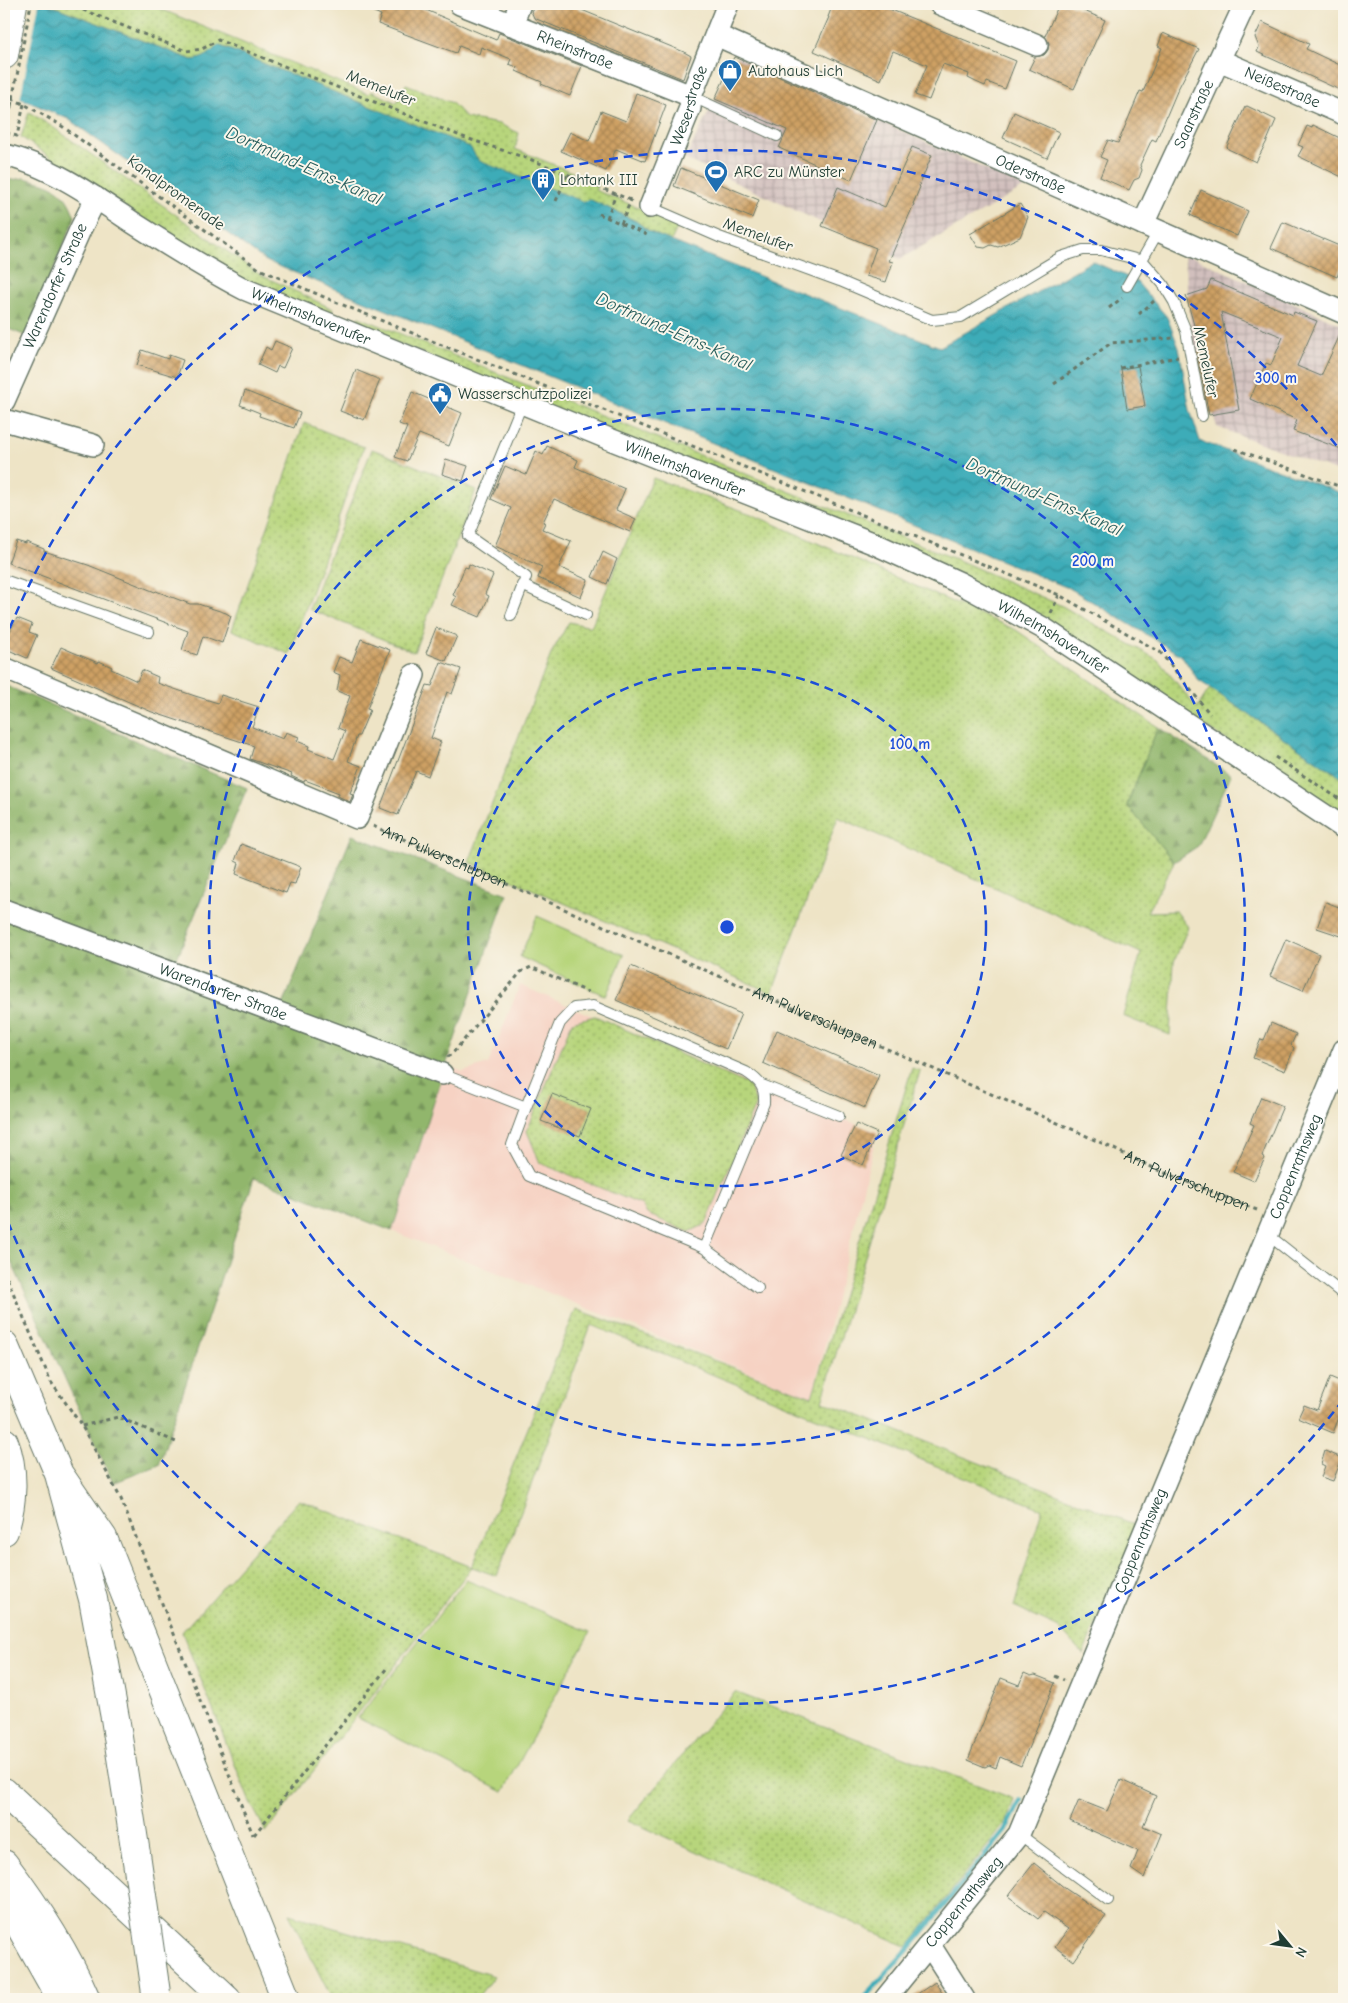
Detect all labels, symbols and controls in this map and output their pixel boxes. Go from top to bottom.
street label: Rheinstraße [534,27,616,73]
shop icon: Autohaus Lich [717,58,743,92]
place label: Autohaus Lich [748,62,843,80]
street label: Weserstraße [667,63,711,148]
street label: Neißestraße [1242,63,1323,112]
street label: Memelufer [344,66,419,110]
street label: Saarstraße [1170,77,1218,151]
water label: Dortmund-Ems-Kanal [223,122,386,210]
street label: Oderstraße [993,151,1069,198]
street label: Kanalpromenade [124,152,228,234]
sports icon: ARC zu Münster [703,159,729,193]
place label: ARC zu Münster [734,163,845,181]
building icon: Lohtank III [530,167,556,201]
place label: Lohtank III [560,171,638,189]
street label: Memelufer [721,214,796,256]
street label: Warendorfer Straße [19,220,91,351]
street label: Wilhelmshavenufer [248,284,374,349]
water label: Dortmund-Ems-Kanal [593,288,756,376]
street label: Memelufer [1190,324,1223,400]
text: 300 m [1255,369,1297,387]
public building icon: Wasserschutzpolizei [427,381,453,415]
place label: Wasserschutzpolizei [458,385,592,403]
street label: Wilhelmshavenufer [622,437,748,501]
water label: Dortmund-Ems-Kanal [963,453,1126,541]
text: 200 m [1072,552,1114,570]
street label: Wilhelmshavenufer [994,596,1113,679]
text: 100 m [890,735,930,753]
street label: Am Pulverschuppen [379,822,510,892]
centre of rings [718,918,736,936]
street label: Warendorfer Straße [157,960,290,1024]
street label: Am Pulverschuppen [750,983,880,1053]
street label: Coppenrathsweg [1266,1111,1325,1222]
street label: Am Pulverschuppen [1121,1146,1252,1215]
street label: Coppenrathsweg [1111,1486,1170,1596]
street label: Coppenrathsweg [921,1853,1006,1951]
north arrow [1266,1920,1316,1970]
text: N [1291,1944,1311,1960]

